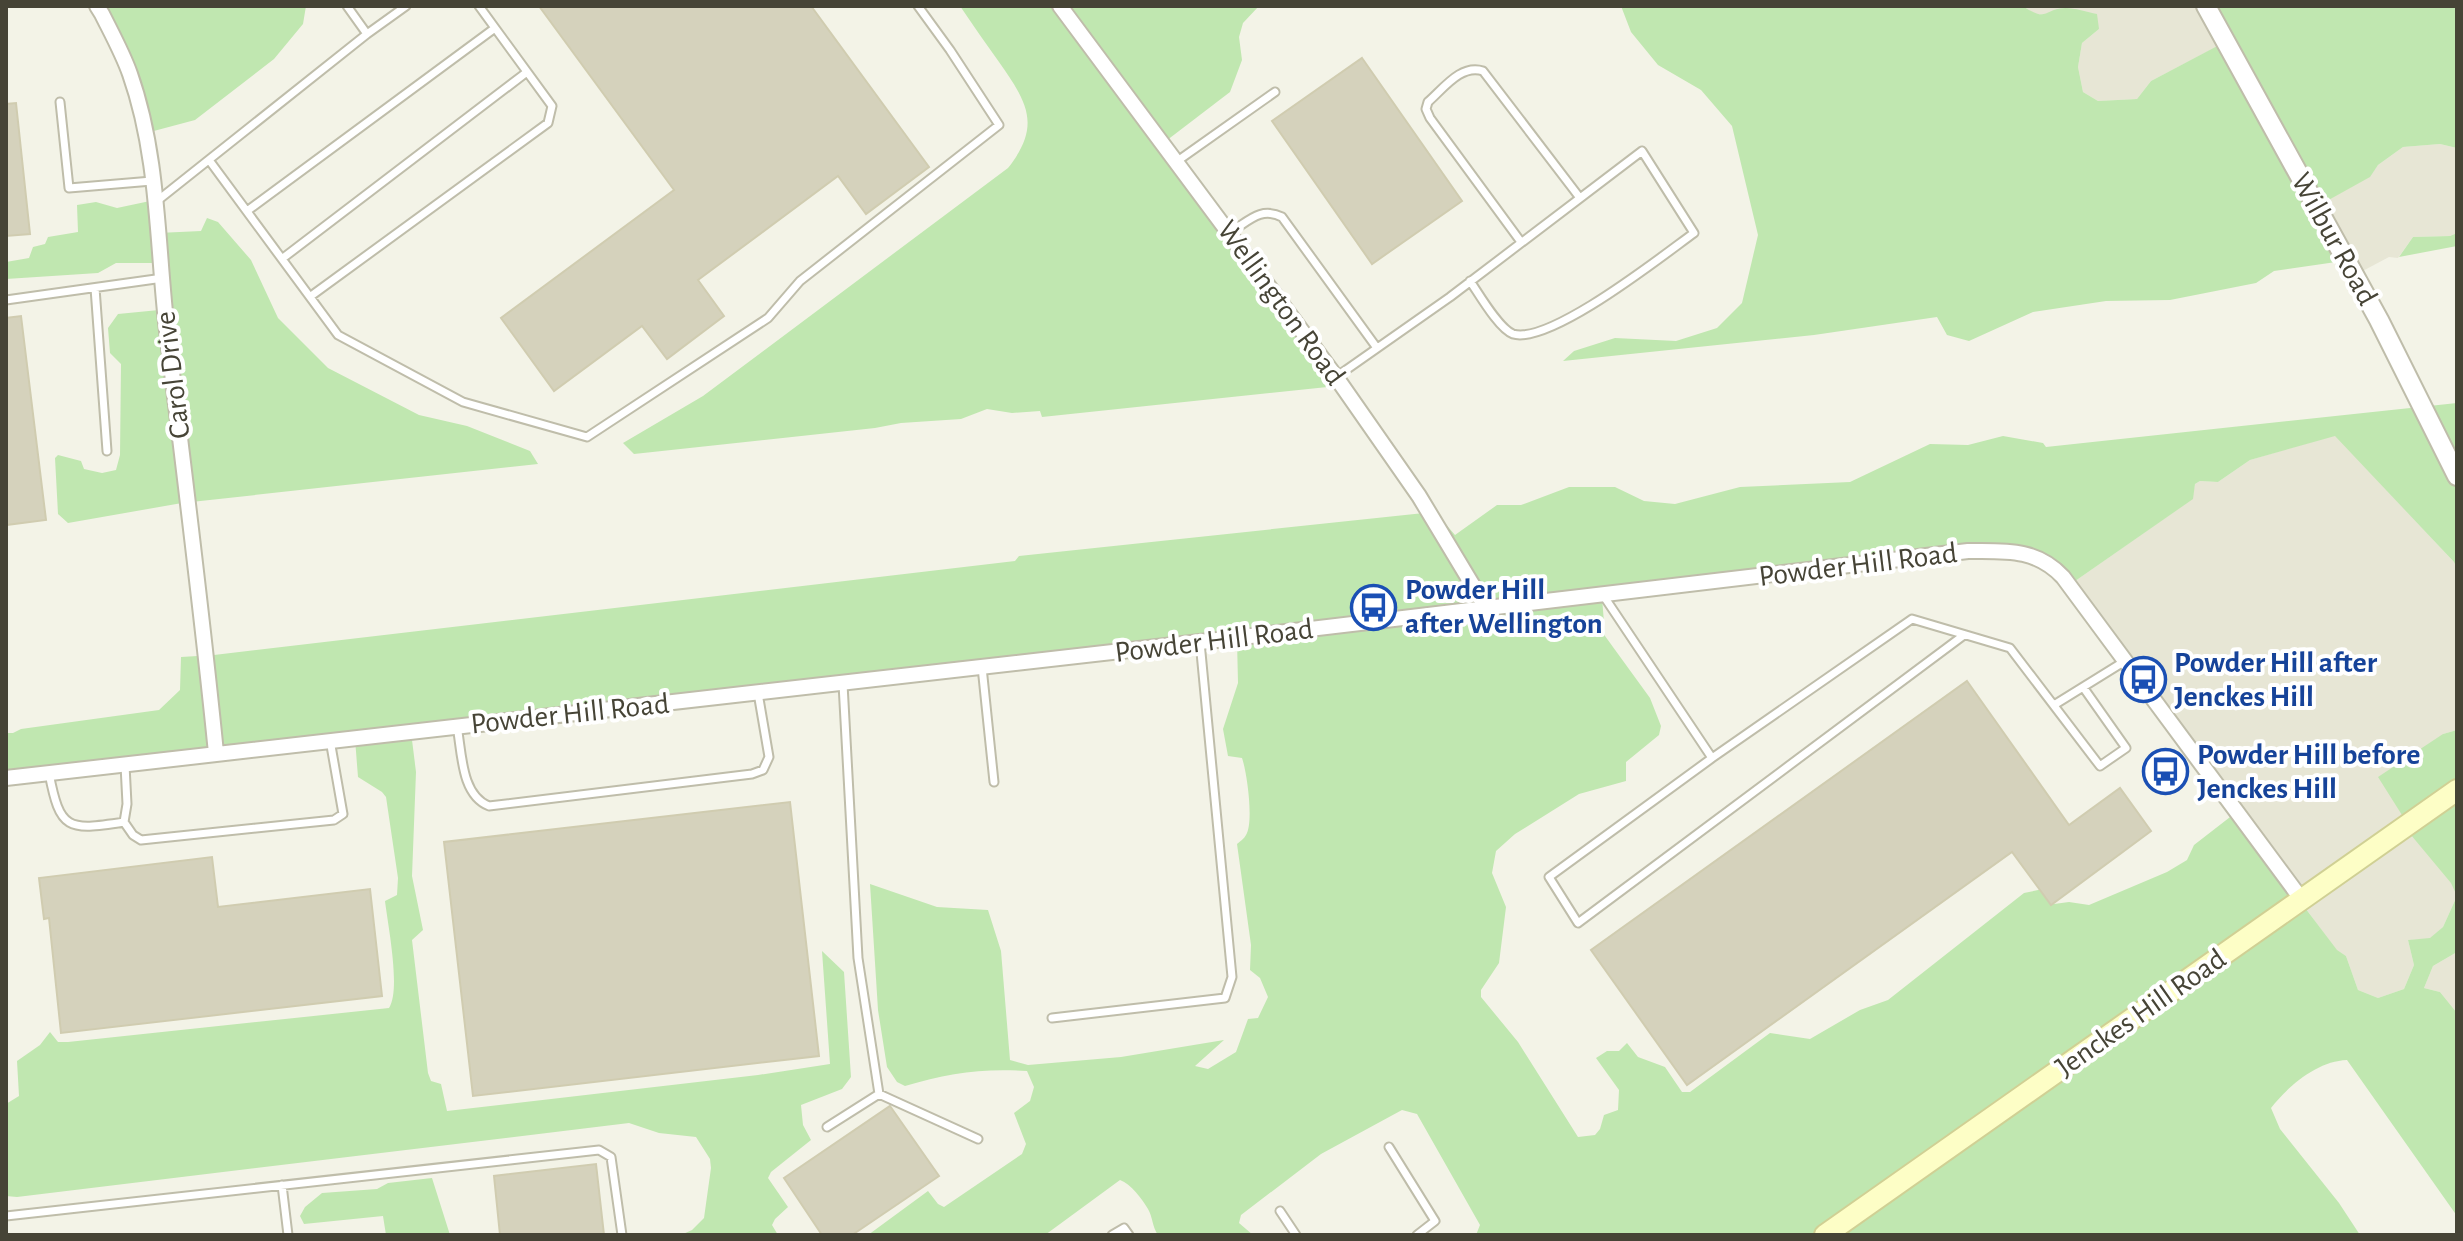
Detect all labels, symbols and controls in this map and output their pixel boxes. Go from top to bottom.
street label: Wilbur Road [2285,168,2383,310]
street label: Wellington Road [1212,215,1350,391]
street label: Carol Drive [150,309,196,441]
street label: Powder Hill Road [1757,538,1959,592]
place label: Powder Hill after Wellington [1405,575,1603,639]
bus stop icon: Powder Hill after Wellington [1350,583,1398,631]
street label: Powder Hill Road [1113,614,1315,668]
place label: Powder Hill after Jenckes Hill [2174,648,2378,712]
bus stop icon: Powder Hill after Jenckes Hill [2119,656,2167,704]
street label: Powder Hill Road [469,689,671,739]
place label: Powder Hill before Jenckes Hill [2197,740,2420,804]
bus stop icon: Powder Hill before Jenckes Hill [2142,748,2190,796]
street label: Jenckes Hill Road [2051,943,2231,1083]

